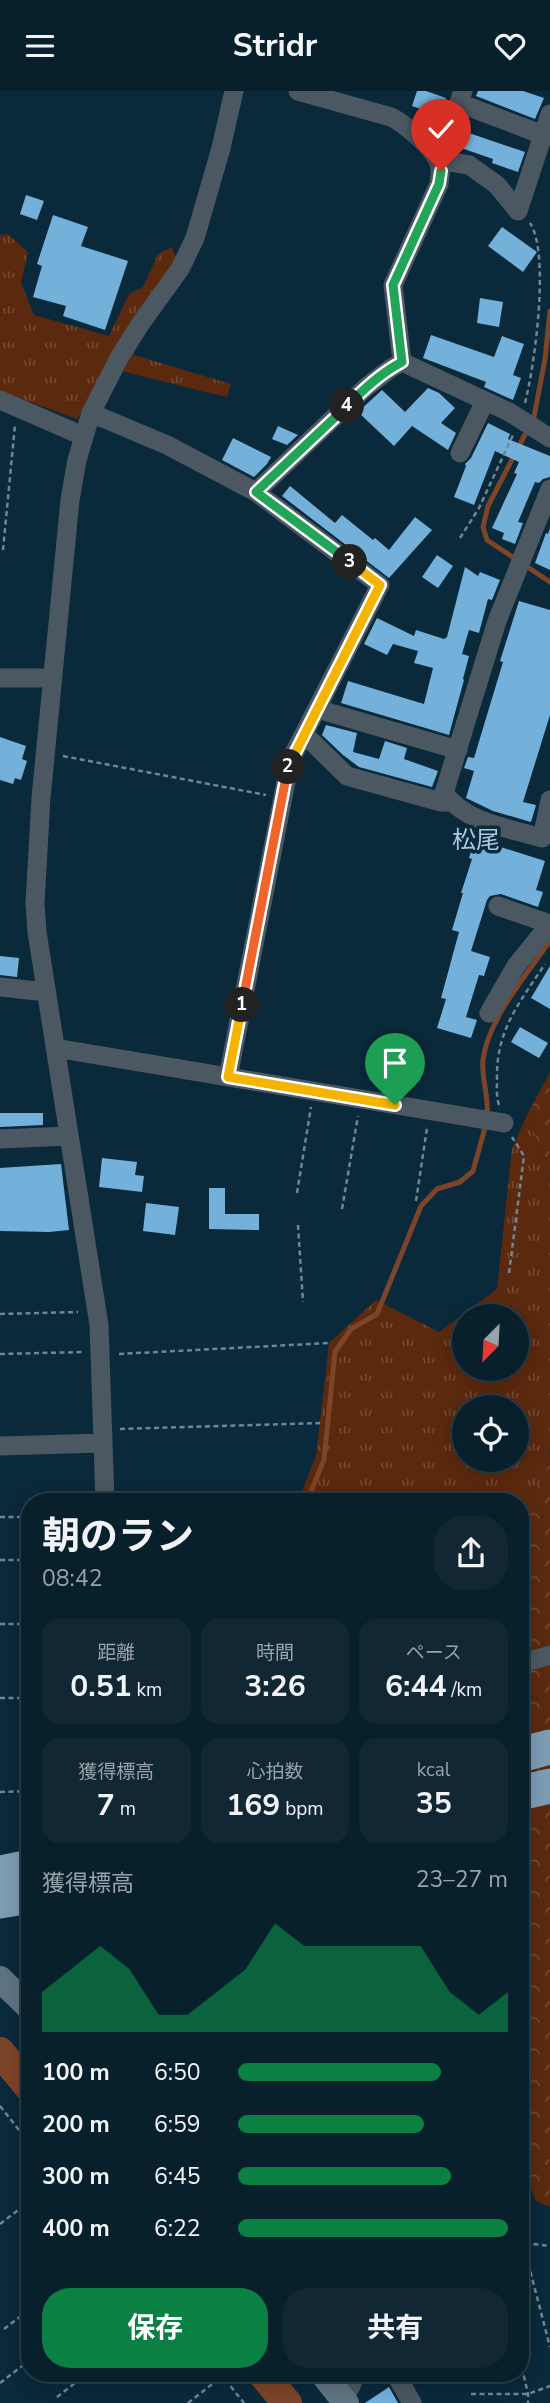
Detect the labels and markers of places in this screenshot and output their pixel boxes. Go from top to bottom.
pin [411,99,471,171]
pin: 4 [330,389,364,423]
pin: 3 [332,545,368,580]
pin: 2 [270,749,306,785]
pin: 1 [224,988,260,1023]
pin [365,1033,425,1105]

